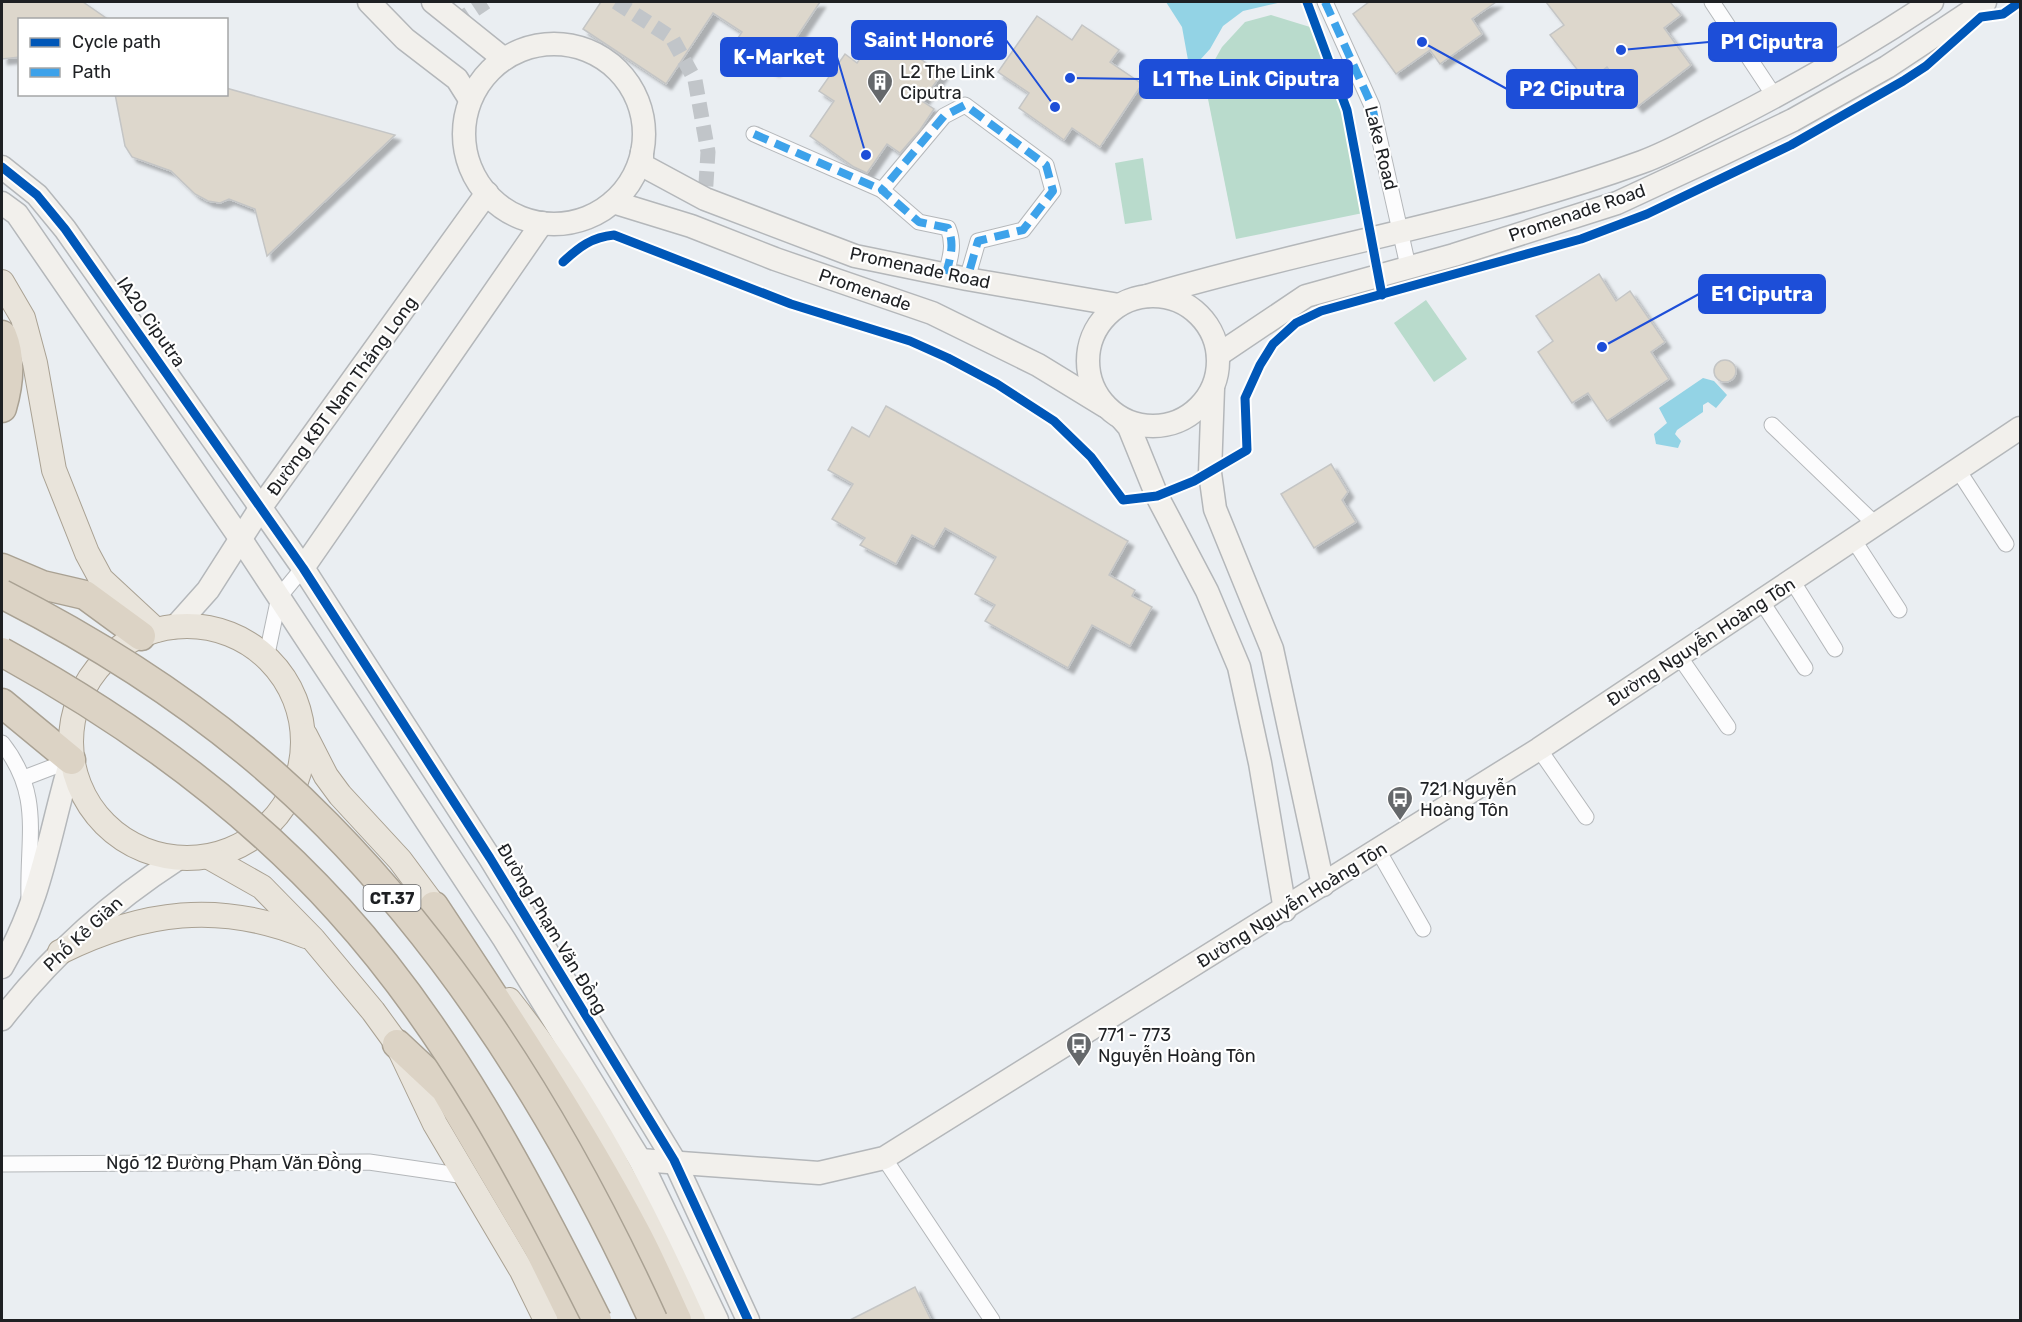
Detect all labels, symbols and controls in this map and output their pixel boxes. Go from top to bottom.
legend [18,18,228,96]
callout: Saint Honoré [852,21,1006,59]
callout: P1 Ciputra [1709,23,1836,61]
text: Saint Honoré [864,28,994,52]
text: P1 Ciputra [1721,30,1823,54]
text: Cycle path [72,31,161,53]
callout: K-Market [721,38,837,76]
text: K-Market [733,45,825,69]
callout: L1 The Link Ciputra [1140,60,1352,98]
text: Path [72,61,111,83]
place label: L2 The Link Ciputra [900,61,996,104]
building icon: L2 The Link Ciputra [865,67,895,105]
text: L1 The Link Ciputra [1152,67,1340,91]
callout: P2 Ciputra [1507,70,1637,108]
text: P2 Ciputra [1519,77,1625,101]
street label: Lake Road [1360,104,1402,192]
street label: Promenade Road [1506,179,1648,247]
street label: Promenade Road [848,243,992,293]
street label: Promenade [816,264,914,316]
street label: IA20 Ciputra [112,273,190,371]
callout: E1 Ciputra [1699,275,1825,313]
text: E1 Ciputra [1711,282,1813,306]
street label: Đường KĐT Nam Thăng Long [262,292,422,500]
street label: Đường Nguyễn Hoàng Tôn [1602,572,1799,711]
place label: 721 Nguyễn Hoàng Tôn [1420,777,1517,821]
bus stop icon: 721 Nguyễn Hoàng Tôn [1385,784,1415,822]
street label: Đường Nguyễn Hoàng Tôn [1192,837,1391,973]
street label: Đường Phạm Văn Đồng [492,839,612,1018]
road number: CT.37 [364,885,420,911]
street label: Phố Kẻ Giàn [38,891,127,976]
place label: 771 - 773 Nguyễn Hoàng Tôn [1098,1024,1256,1067]
bus stop icon: 771 - 773 Nguyễn Hoàng Tôn [1064,1030,1094,1068]
street label: Ngõ 12 Đường Phạm Văn Đồng [106,1151,362,1174]

